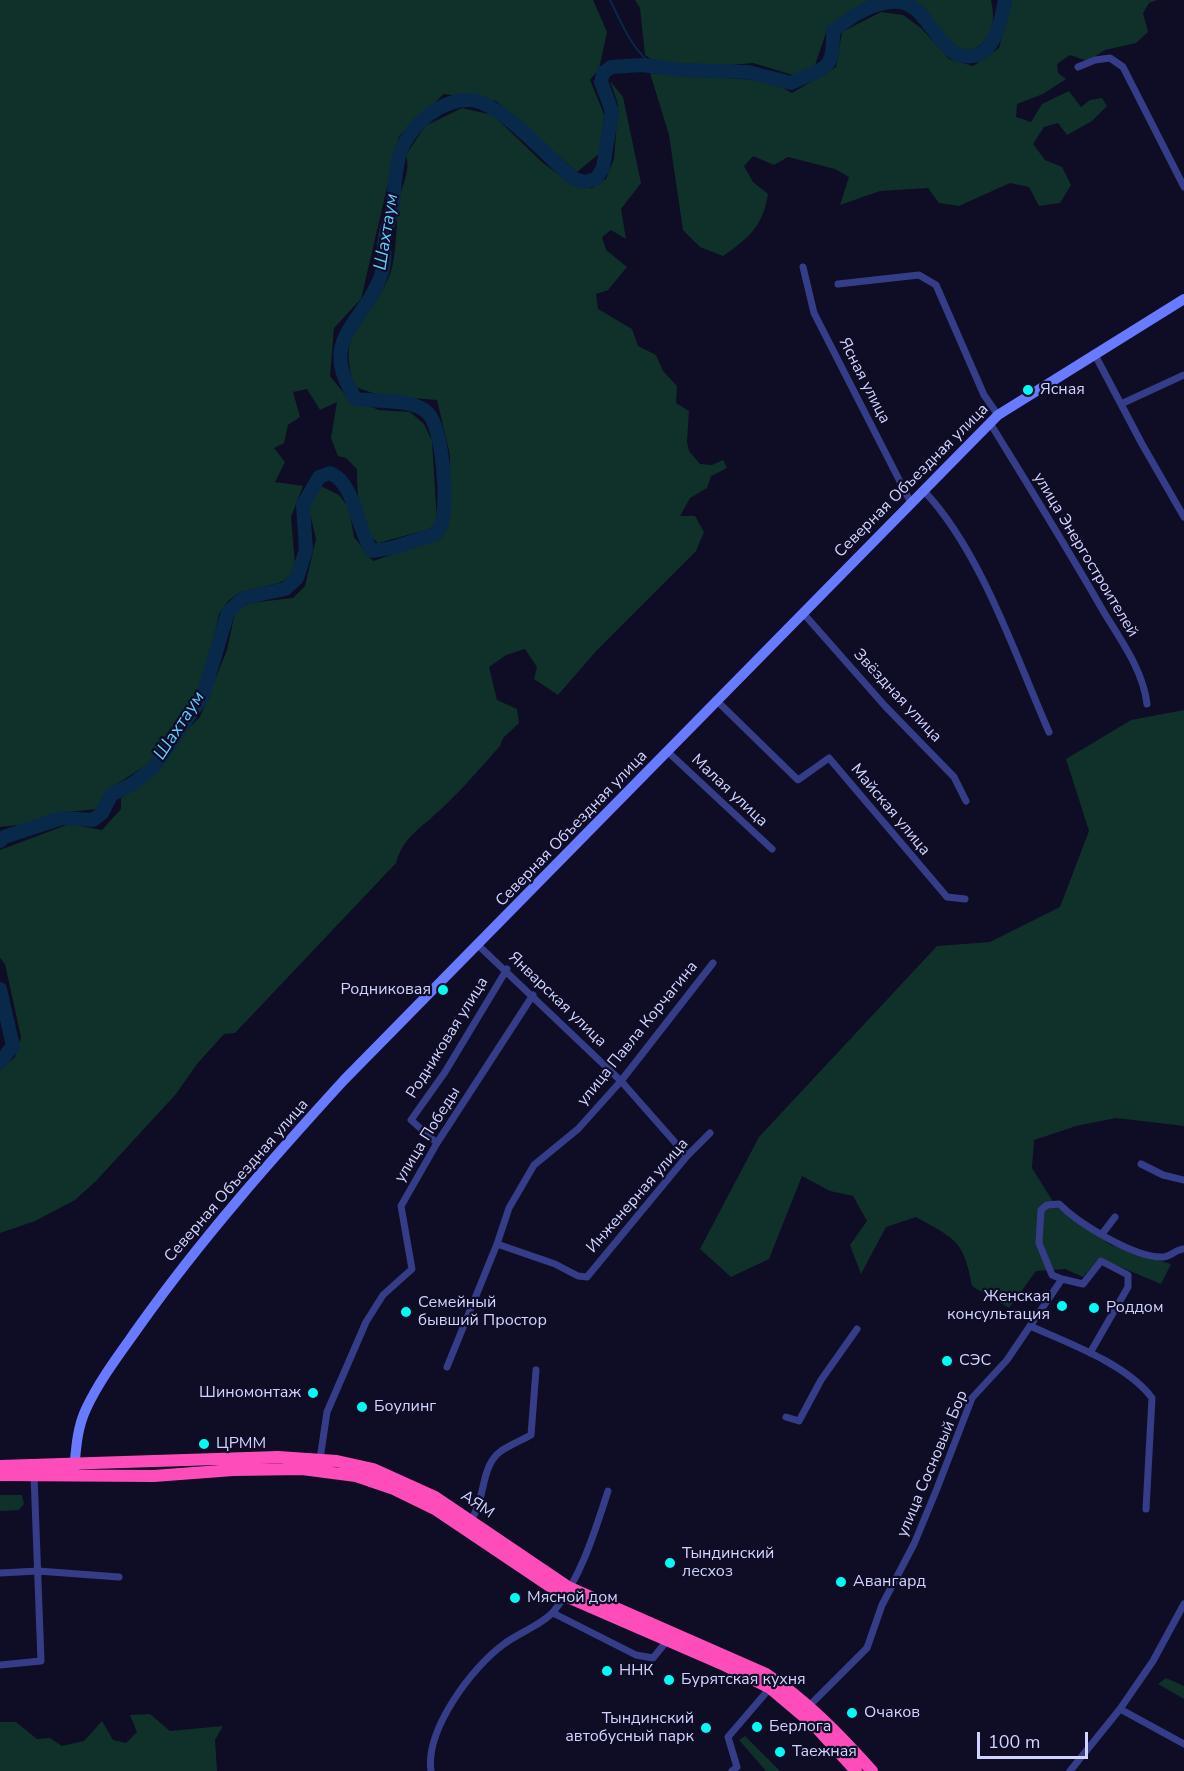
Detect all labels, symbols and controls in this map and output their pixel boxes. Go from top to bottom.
water label: Шахтаум [370,192,404,272]
street label: Ясная улица [834,335,894,427]
place label: Ясная [1040,380,1085,400]
marker: Ясная [1021,383,1035,397]
street label: Северная Объездная улица [831,400,993,562]
street label: улица Энергостроителей [1028,469,1142,641]
street label: Звёздная улица [849,645,945,747]
water label: Шахтаум [150,688,210,764]
street label: Северная Объездная улица [492,747,652,911]
street label: Малая улица [687,751,771,831]
street label: Майская улица [846,760,934,860]
street label: Январская улица [504,948,610,1052]
street label: улица Павла Корчагина [574,958,702,1110]
street label: Родниковая улица [403,974,493,1102]
place label: Родниковая [340,980,431,1000]
marker: Родниковая [436,983,450,997]
street label: улица Победы [391,1084,465,1186]
street label: Северная Объездная улица [161,1096,313,1266]
street label: Инженерная улица [583,1135,693,1257]
place label: Женская консультация [947,1287,1050,1325]
place label: Семейный бывший Простор [418,1293,547,1331]
place label: Роддом [1106,1298,1163,1318]
marker: Женская консультация [1055,1299,1069,1313]
marker: Роддом [1087,1301,1101,1315]
marker: Семейный бывший Простор [399,1305,413,1319]
place label: СЭС [959,1351,991,1371]
marker: СЭС [940,1354,954,1368]
place label: Шиномонтаж [199,1383,301,1403]
marker: Шиномонтаж [306,1386,320,1400]
street label: улица Сосновый Бор [893,1388,973,1540]
place label: Боулинг [374,1397,436,1417]
marker: Боулинг [355,1400,369,1414]
place label: ЦРММ [216,1434,266,1454]
marker: ЦРММ [197,1437,211,1451]
street label: АЯМ [457,1487,497,1523]
place label: Тындинский лесхоз [682,1544,774,1582]
marker: Тындинский лесхоз [663,1556,677,1570]
place label: Авангард [853,1572,926,1592]
marker: Авангард [834,1575,848,1589]
place label: Мясной дом [527,1588,618,1608]
marker: Мясной дом [508,1591,522,1605]
place label: ННК [619,1661,654,1681]
marker: ННК [600,1664,614,1678]
place label: Бурятская кухня [681,1670,806,1690]
marker: Бурятская кухня [662,1673,676,1687]
place label: Очаков [864,1703,920,1723]
marker: Очаков [845,1706,859,1720]
place label: Тындинский автобусный парк [565,1709,694,1747]
place label: Берлога [769,1717,831,1737]
marker: Берлога [750,1720,764,1734]
scale bar [980,1720,1091,1758]
marker: Тындинский автобусный парк [699,1721,713,1735]
text: 100 m [988,1730,1040,1754]
place label: Таежная [792,1742,857,1762]
marker: Таежная [773,1745,787,1759]

